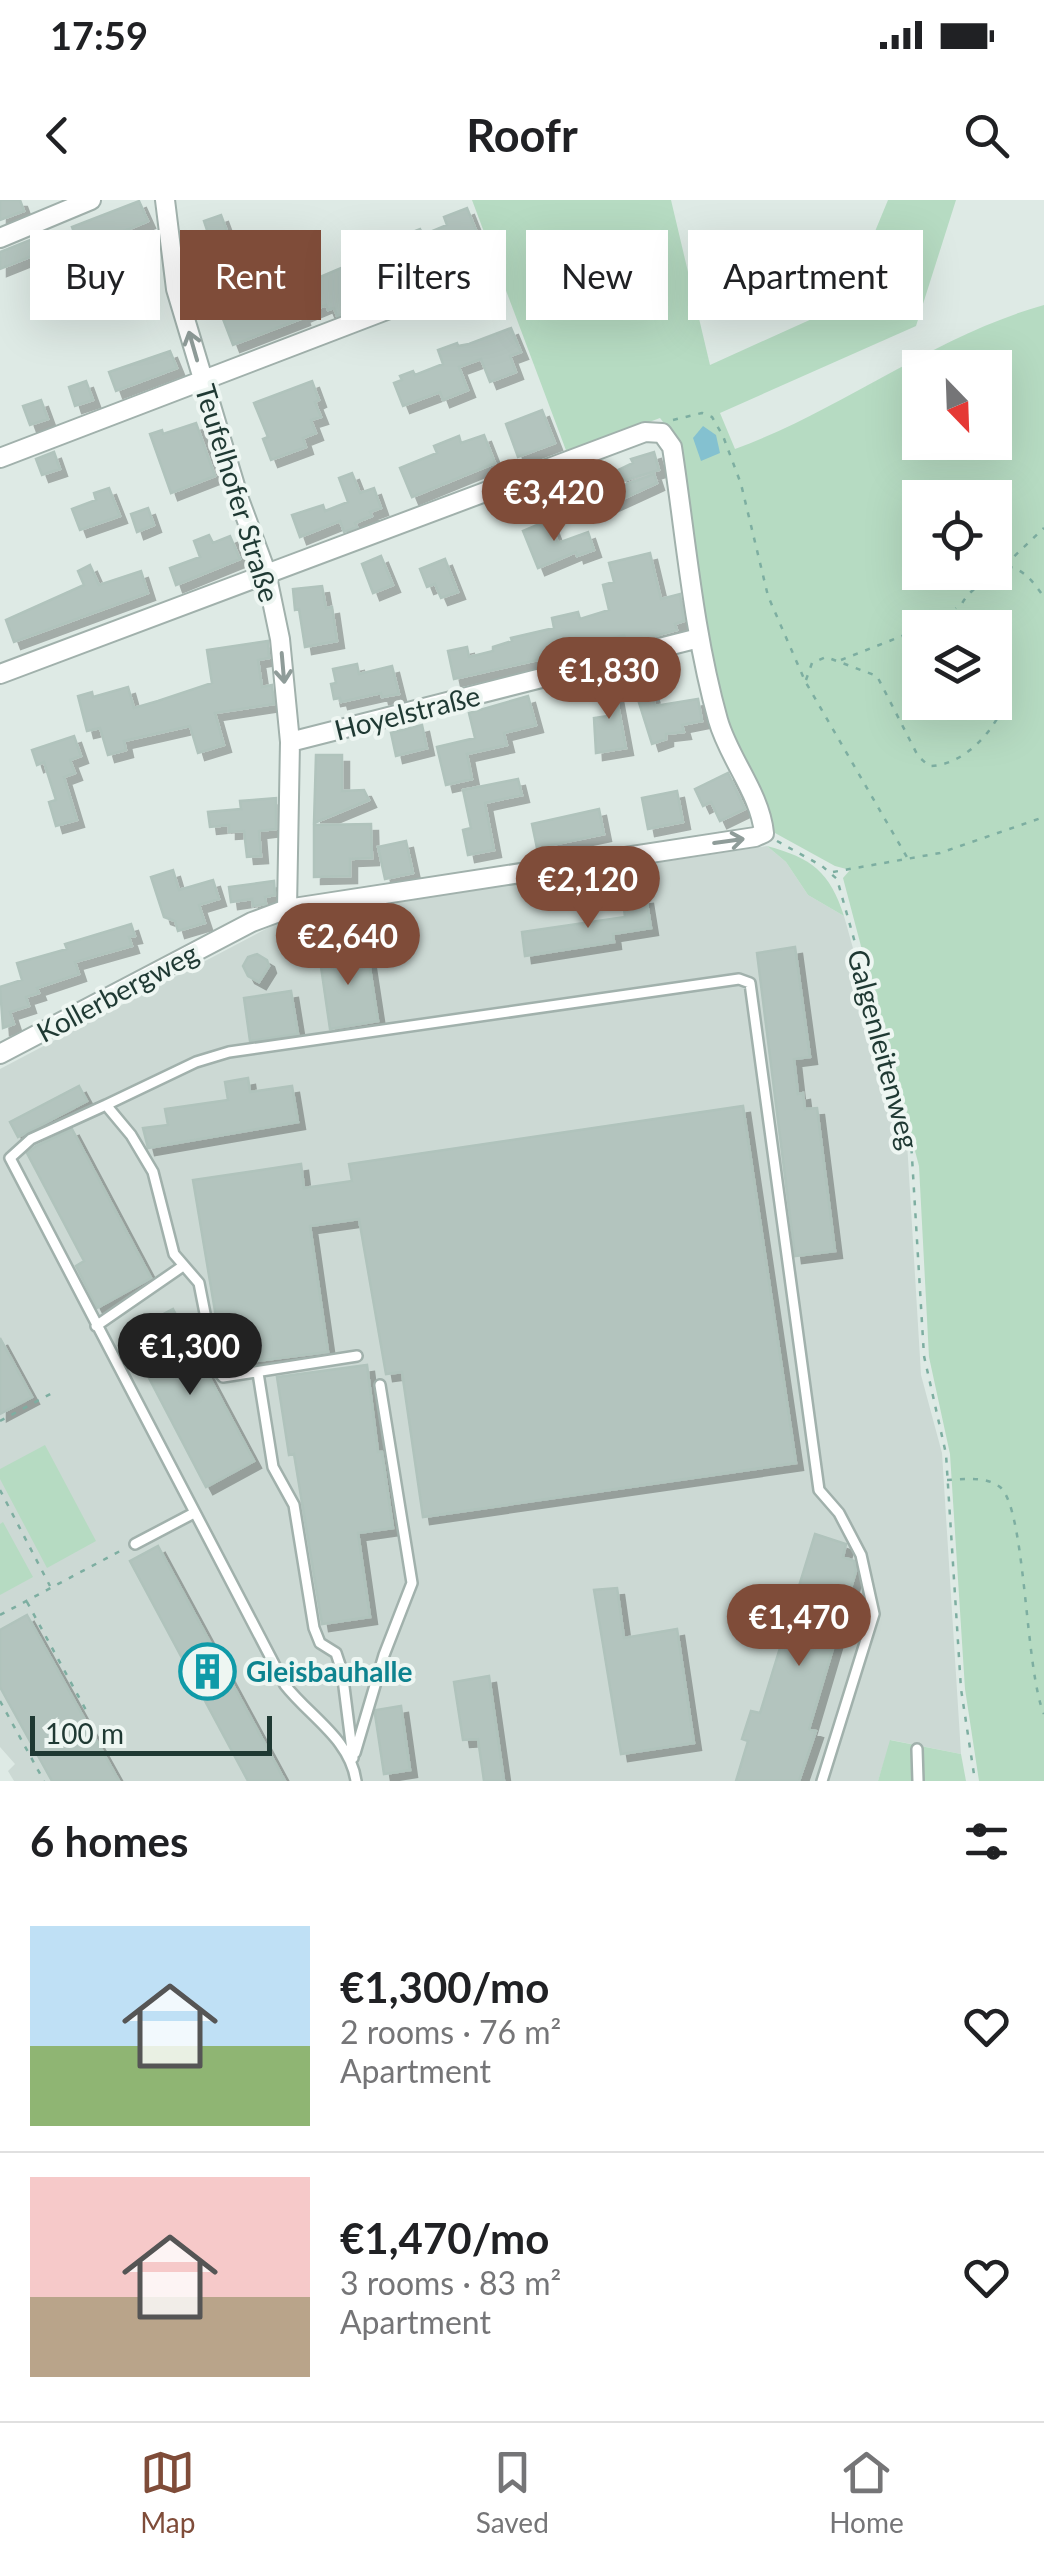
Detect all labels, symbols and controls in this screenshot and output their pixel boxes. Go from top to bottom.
text: 17:59 [50,12,148,58]
icon: back [30,108,85,163]
text: Roofr [466,108,578,162]
icon: search [959,108,1014,163]
chip: Buy [30,230,160,320]
chip: Rent [180,230,321,320]
chip: Filters [341,230,506,320]
chip: New [526,230,668,320]
chip: Apartment [688,230,923,320]
one-way arrow [183,331,201,363]
north arrow [902,350,1012,460]
map controls [902,350,1012,720]
street label: Teufelhofer Straße [189,380,287,606]
pin: €3,420 [473,459,635,544]
text: €3,420 [504,472,604,511]
button: locate [902,480,1012,590]
button: layers [902,610,1012,720]
pin: €1,830 [528,637,690,722]
text: €1,830 [559,650,659,689]
one-way arrow [273,652,292,684]
street label: Hoyelstraße [331,677,483,747]
one-way arrow [713,831,745,849]
pin: €2,120 [507,846,669,931]
text: €2,120 [538,859,638,898]
pin: €2,640 [267,903,429,988]
text: €2,640 [298,916,398,955]
street label: Kollerbergweg [31,935,203,1049]
street label: Galgenleitenweg [841,945,927,1153]
pin: €1,300 [109,1313,271,1398]
text: €1,300 [140,1326,240,1365]
pin: €1,470 [718,1584,880,1669]
text: €1,470 [749,1597,849,1636]
building icon: Gleisbauhalle [177,1641,237,1701]
place label: Gleisbauhalle [246,1654,412,1688]
scale bar [30,1711,272,1756]
text: 100 m [45,1716,124,1750]
icon: filters [959,1814,1014,1869]
text: 6 homes [30,1816,188,1866]
text: €1,300/mo [340,1962,549,2012]
icon: home [110,1966,230,2086]
icon: heart [959,1999,1014,2054]
text: 2 rooms · 76 m² [340,2012,561,2051]
text: Apartment [340,2051,491,2090]
text: €1,470/mo [340,2213,549,2263]
icon: home [110,2217,230,2337]
icon: heart [959,2250,1014,2305]
text: 3 rooms · 83 m² [340,2263,561,2302]
text: Apartment [340,2302,491,2341]
tab: Map [140,2445,195,2539]
tab: Saved [476,2445,549,2539]
tab: Home [829,2445,904,2539]

